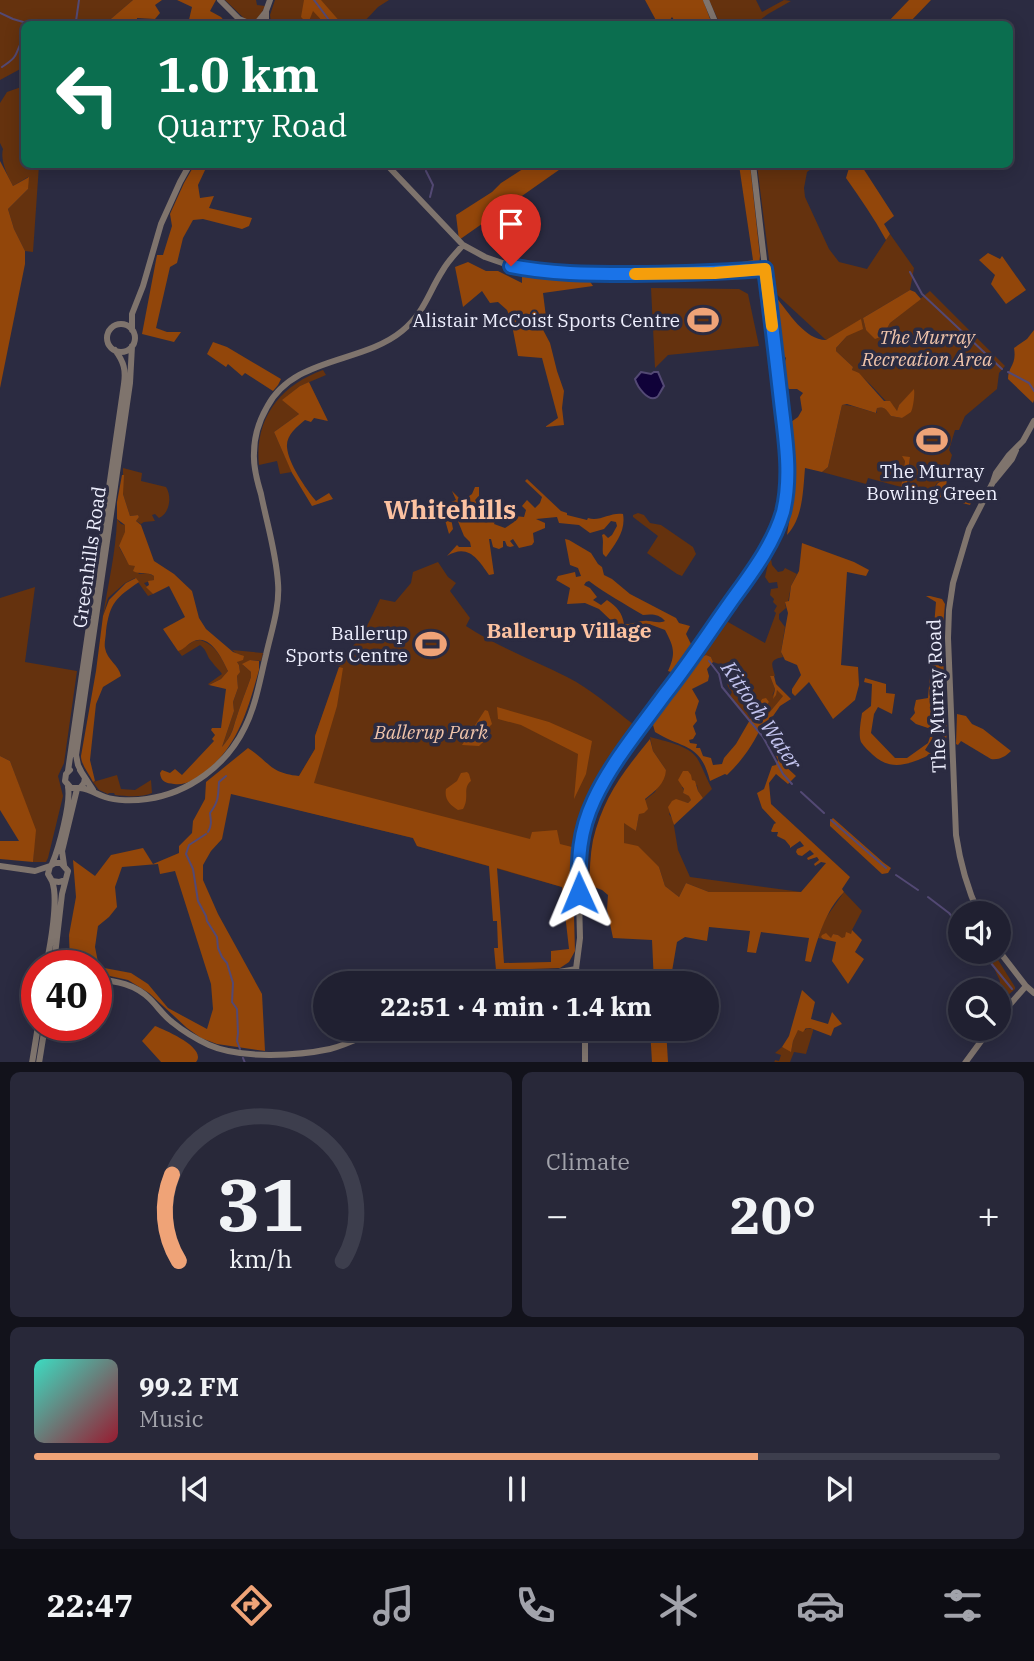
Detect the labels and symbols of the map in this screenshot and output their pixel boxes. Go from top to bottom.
pin [481,194,541,266]
sports icon: Alistair McCoist Sports Centre [686,303,720,337]
place label: Alistair McCoist Sports Centre [413,308,680,332]
park label: The Murray Recreation Area [861,325,993,371]
sports icon: The Murray Bowling Green [915,423,949,457]
place label: The Murray Bowling Green [866,459,998,505]
street label: Greenhills Road [67,485,111,629]
district label: Whitehills [384,492,516,526]
district label: Ballerup Village [486,616,652,644]
street label: The Murray Road [921,619,951,773]
place label: Ballerup Sports Centre [286,621,408,667]
sports icon: Ballerup Sports Centre [414,627,448,661]
water label: Kittoch Water [715,654,809,775]
park label: Ballerup Park [373,720,489,744]
position arrow [542,856,616,930]
speed limit sign: 40 [21,950,112,1041]

